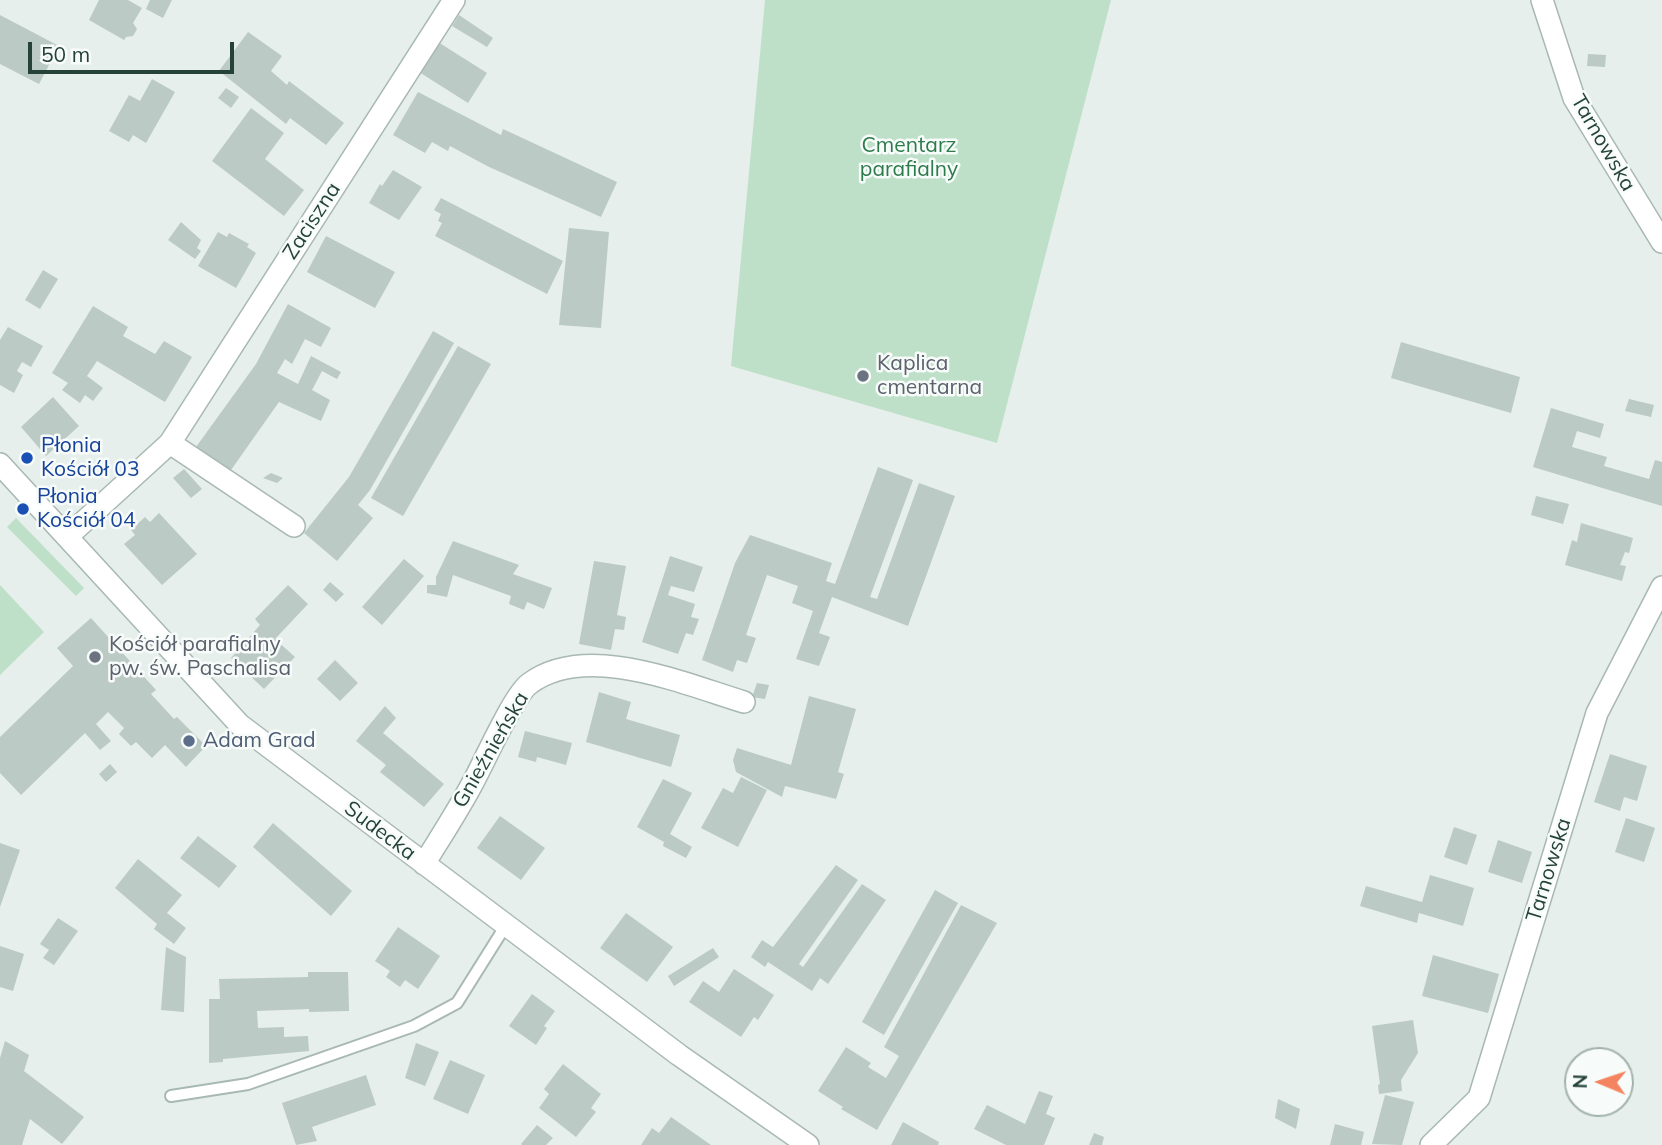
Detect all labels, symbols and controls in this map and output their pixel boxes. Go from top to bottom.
scale bar [32,28,238,72]
text: 50 m [41,41,90,67]
street label: Tarnowska [1565,90,1641,196]
park label: Cmentarz parafialny [860,133,958,183]
street label: Zaciszna [278,178,346,264]
place label: Kaplica cmentarna [877,351,982,401]
marker: Kaplica cmentarna [855,368,871,384]
place label: Płonia Kościół 03 [41,433,140,483]
marker: Płonia Kościół 03 [19,450,35,466]
place label: Płonia Kościół 04 [37,484,136,534]
marker: Płonia Kościół 04 [15,501,31,517]
place label: Kościół parafialny pw. św. Paschalisa [109,632,291,682]
marker: Kościół parafialny pw. św. Paschalisa [87,649,103,665]
street label: Gnieźnieńska [448,688,534,812]
place label: Adam Grad [203,728,316,754]
marker: Adam Grad [181,733,197,749]
street label: Sudecka [339,796,421,866]
street label: Tarnowska [1521,815,1577,925]
north arrow [1564,1047,1634,1117]
text: N [1568,1074,1592,1089]

